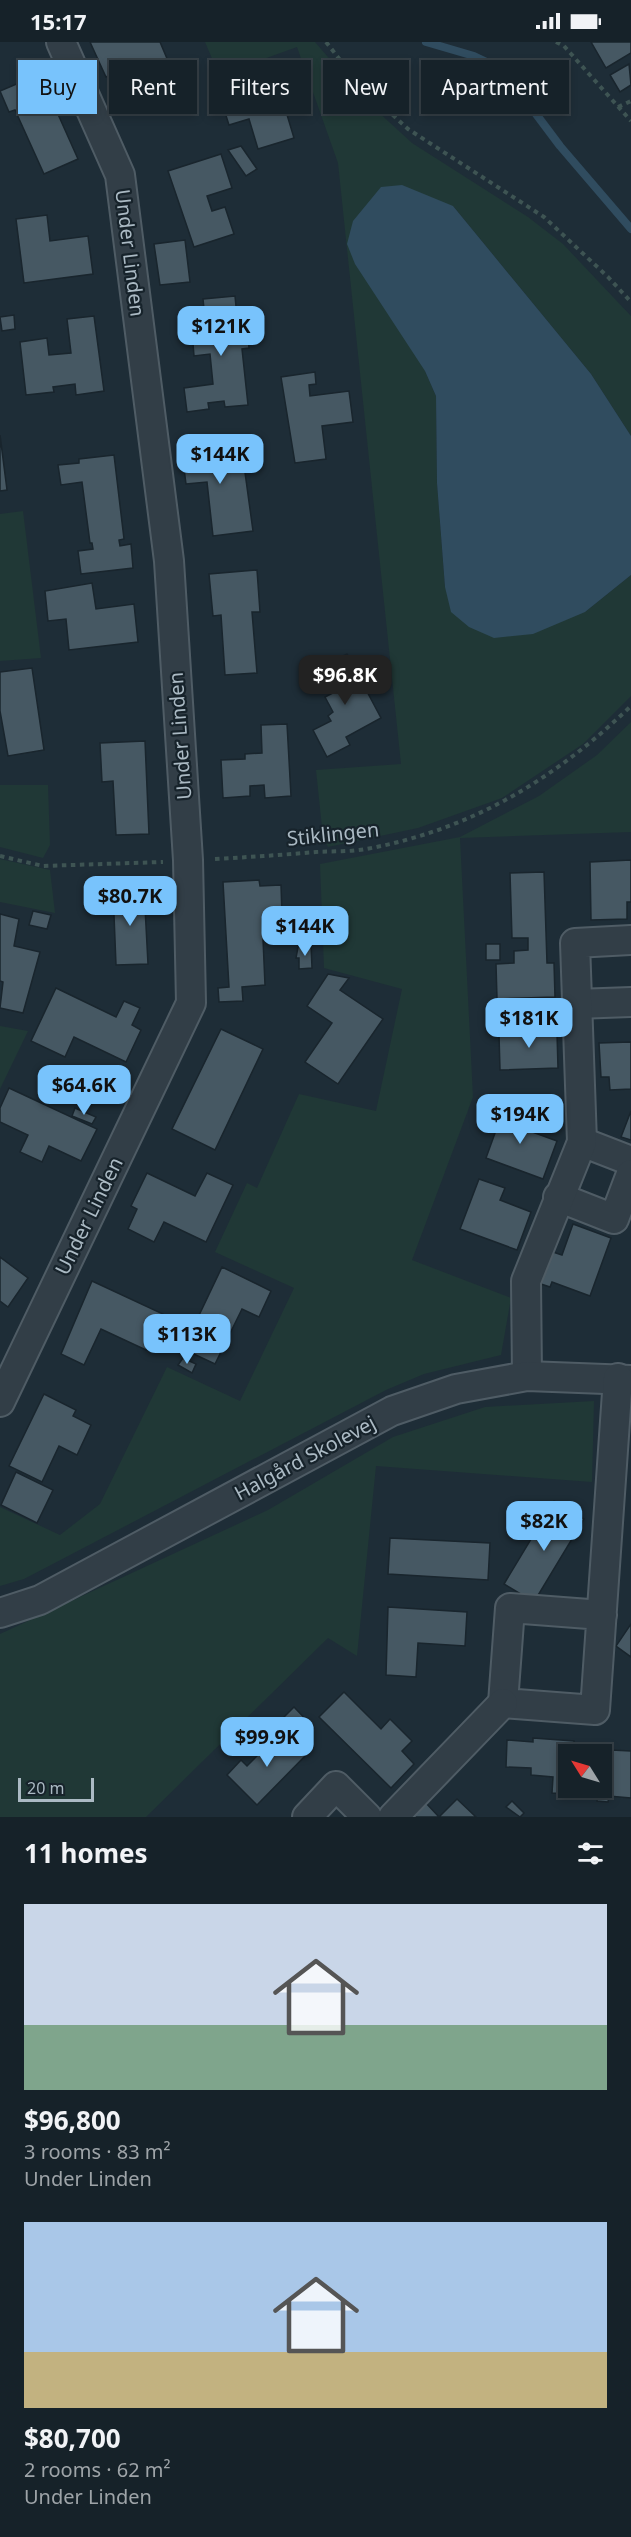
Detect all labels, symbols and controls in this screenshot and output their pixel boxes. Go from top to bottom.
text: 15:17 [30,6,87,36]
chip: Buy [18,60,97,114]
chip: Rent [109,60,197,114]
chip: Filters [209,60,311,114]
chip: New [323,60,409,114]
chip: Apartment [421,60,569,114]
street label: Under Linden [109,188,152,318]
pin: $121K [179,306,263,357]
text: $121K [191,312,251,339]
pin: $144K [178,434,262,485]
text: $144K [190,440,250,467]
pin: $96.8K [296,655,394,706]
text: $96.8K [313,661,377,688]
street label: Under Linden [162,671,197,801]
street label: Stiklingen [285,815,380,852]
pin: $80.7K [81,876,179,927]
text: $80.7K [98,882,162,909]
pin: $144K [263,906,347,957]
text: $144K [275,912,335,939]
pin: $181K [487,998,571,1049]
text: $181K [499,1004,559,1031]
pin: $64.6K [35,1065,133,1116]
text: $64.6K [52,1071,116,1098]
pin: $194K [478,1094,562,1145]
text: $194K [490,1100,550,1127]
street label: Under Linden [48,1152,129,1279]
pin: $113K [145,1314,229,1365]
text: $113K [157,1320,217,1347]
street label: Halgård Skolevej [229,1409,380,1506]
pin: $82K [508,1501,580,1552]
text: $82K [520,1507,568,1534]
pin: $99.9K [218,1717,316,1768]
text: $99.9K [235,1723,299,1750]
north arrow [558,1744,612,1798]
map controls [558,1744,612,1798]
scale bar [18,1775,94,1802]
text: 20 m [27,1777,64,1799]
text: 11 homes [24,1835,148,1871]
icon: filters [574,1837,607,1870]
icon: home [262,1943,370,2051]
text: $96,800 [24,2102,121,2138]
text: 3 rooms · 83 m² [24,2138,171,2165]
text: Under Linden [24,2165,152,2192]
icon: home [262,2261,370,2369]
text: $80,700 [24,2420,121,2456]
text: 2 rooms · 62 m² [24,2456,171,2483]
text: Under Linden [24,2483,152,2510]

